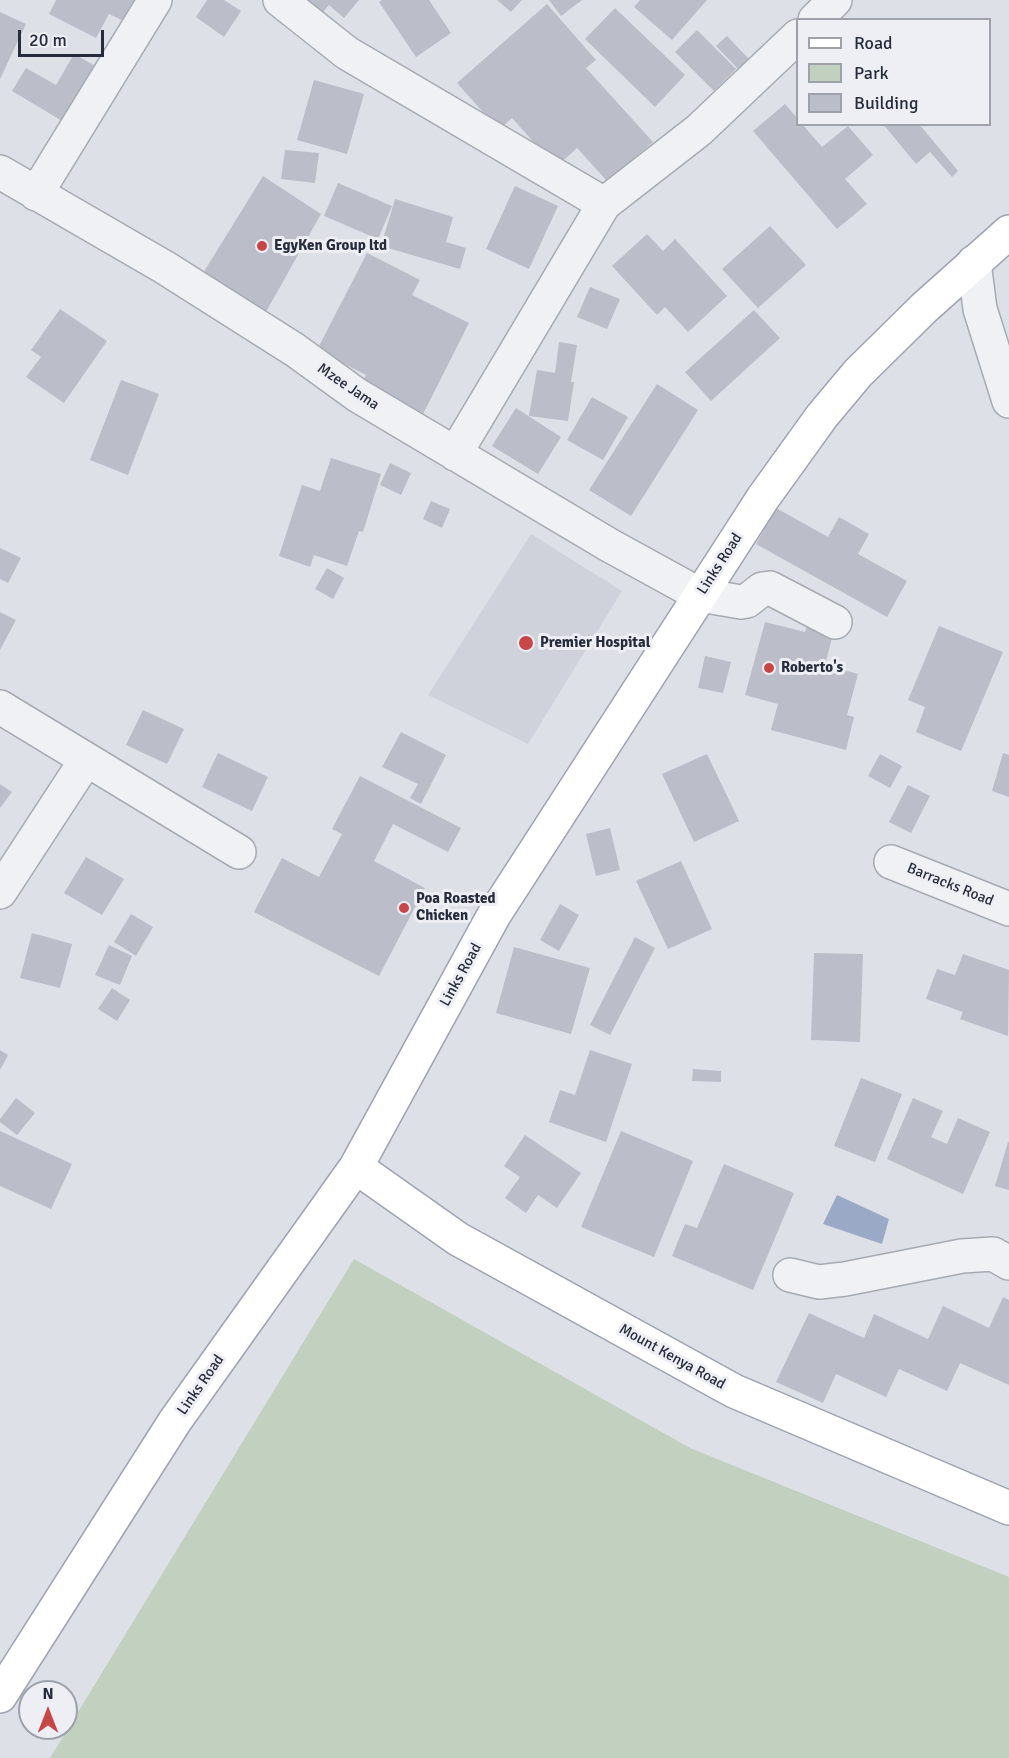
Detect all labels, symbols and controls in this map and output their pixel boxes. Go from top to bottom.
scale bar [21,18,106,56]
legend [796,18,991,126]
text: 20 m [29,29,67,51]
text: Road [854,32,893,54]
text: Park [854,62,889,84]
text: Building [854,92,918,114]
place label: EgyKen Group ltd [274,237,387,255]
marker: EgyKen Group ltd [255,239,269,253]
street label: Mzee Jama [314,360,382,414]
street label: Links Road [694,530,746,598]
marker: Premier Hospital [517,634,535,652]
place label: Premier Hospital [540,634,650,652]
place label: Roberto's [781,659,843,677]
marker: Roberto's [762,661,776,675]
street label: Barracks Road [904,859,996,911]
place label: Poa Roasted Chicken [416,890,496,925]
marker: Poa Roasted Chicken [397,901,411,915]
street label: Links Road [436,940,486,1010]
street label: Mount Kenya Road [616,1320,728,1394]
street label: Links Road [174,1351,228,1419]
north arrow [18,1680,78,1740]
text: N [42,1684,54,1704]

